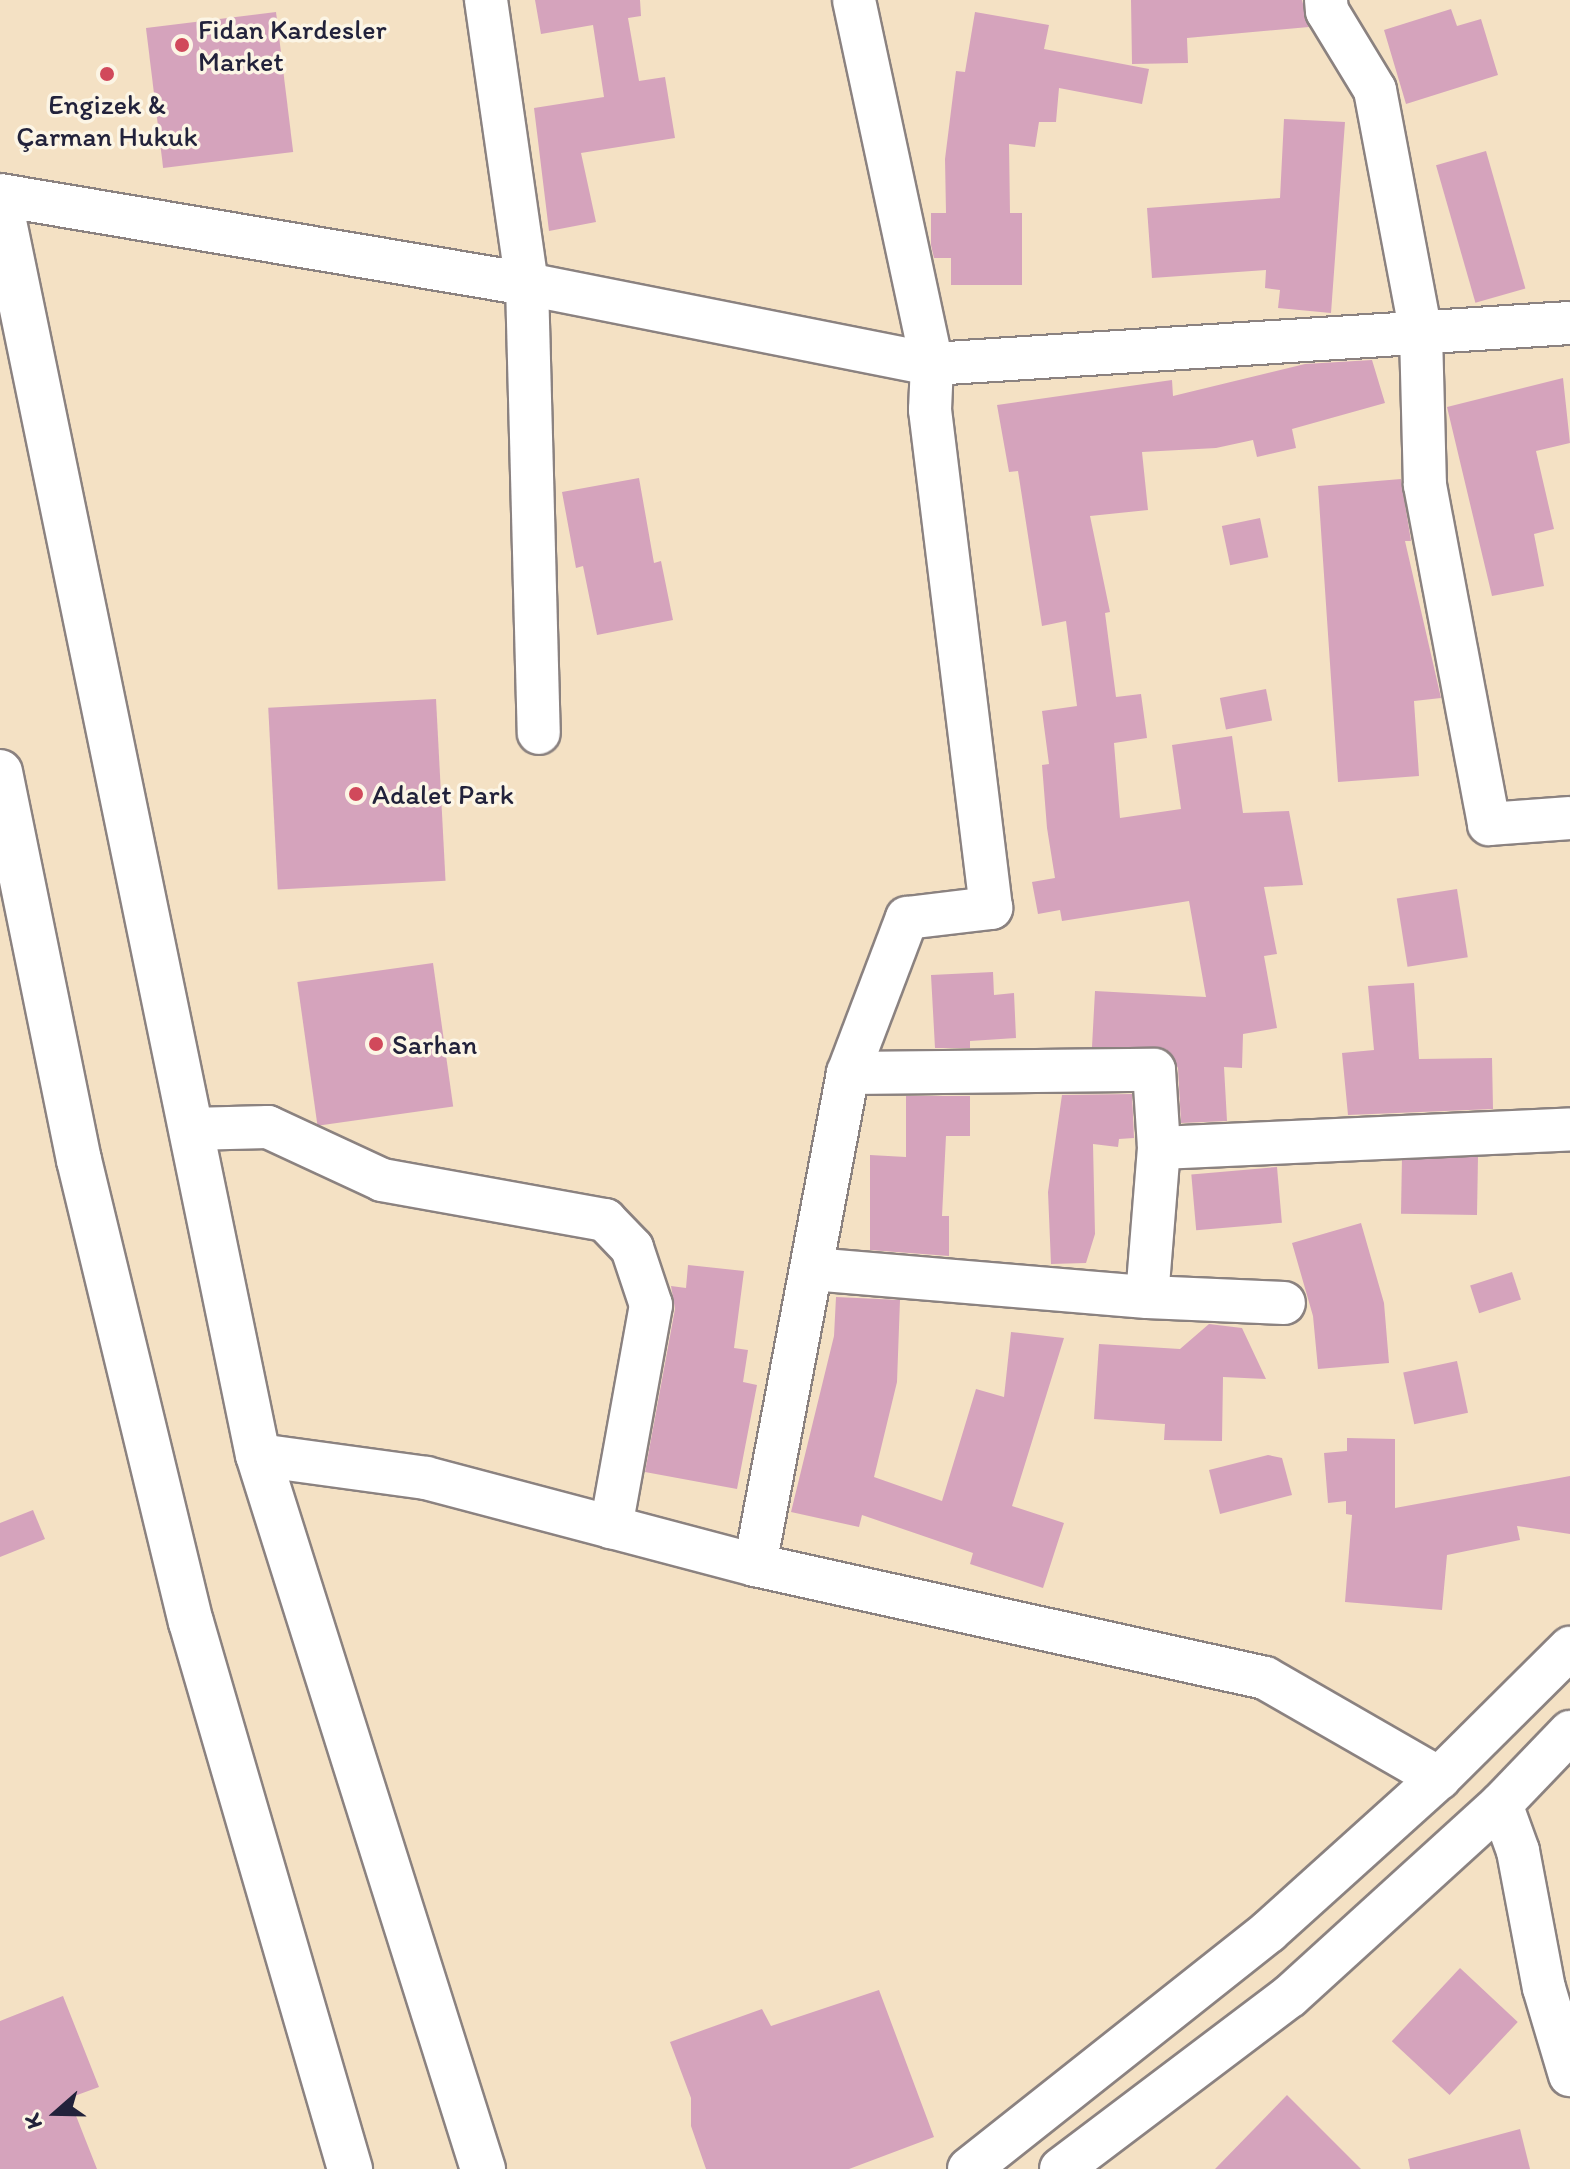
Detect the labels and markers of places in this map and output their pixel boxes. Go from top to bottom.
place label: Fidan Kardesler Market [198,12,386,78]
marker: Fidan Kardesler Market [173,36,191,54]
marker: Engizek & Çarman Hukuk [98,65,116,83]
place label: Engizek & Çarman Hukuk [16,87,198,153]
place label: Adalet Park [372,777,513,811]
marker: Adalet Park [347,785,365,803]
place label: Sarhan [392,1027,477,1061]
marker: Sarhan [367,1035,385,1053]

